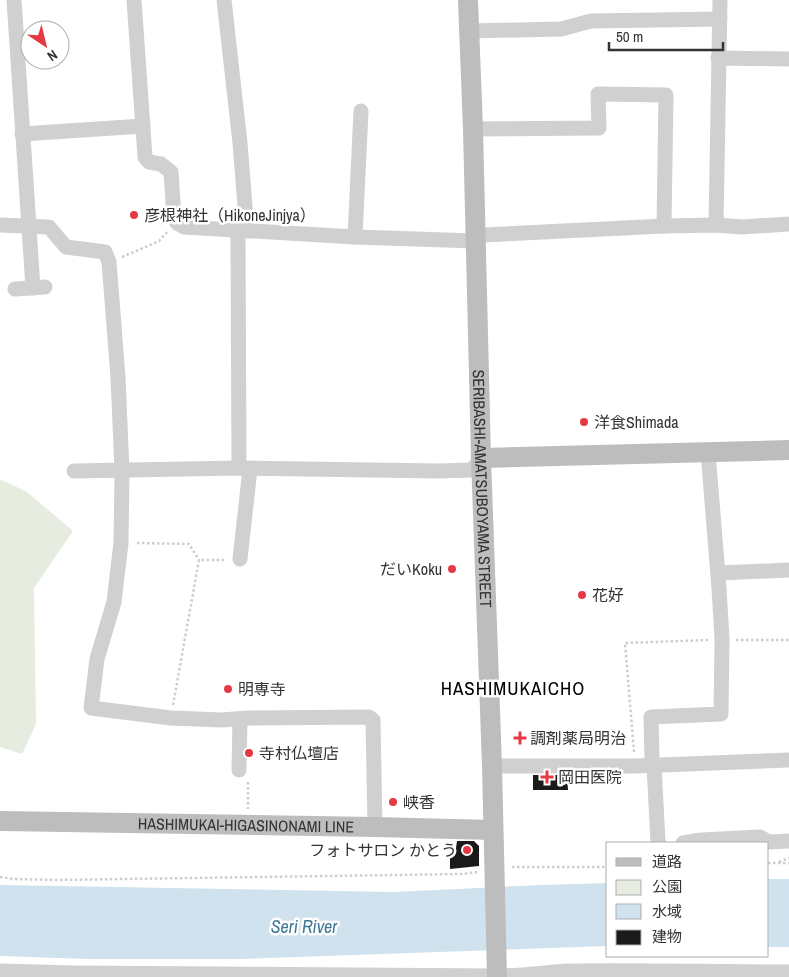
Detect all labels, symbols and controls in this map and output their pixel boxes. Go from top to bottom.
north arrow [20,20,70,70]
scale bar [609,20,723,52]
text: 50 m [616,26,643,47]
text: N [44,46,61,65]
place label: 彦根神社（HikoneJinjya） [144,204,316,226]
marker: 彦根神社（HikoneJinjya） [128,209,140,221]
street label: SERIBASHI-AMATSUBOYAMA STREET [468,369,497,608]
place label: 洋食Shimada [594,411,679,433]
marker: 洋食Shimada [578,416,590,428]
place label: だいKoku [380,558,442,580]
marker: だいKoku [446,563,458,575]
place label: 花好 [592,584,624,606]
marker: 花好 [576,589,588,601]
district label: HASHIMUKAICHO [441,675,585,701]
place label: 明専寺 [238,678,286,700]
marker: 明専寺 [222,683,234,695]
place label: 調剤薬局明治 [530,727,626,749]
marker: 調剤薬局明治 [514,732,526,744]
place label: 寺村仏壇店 [259,742,339,764]
marker: 寺村仏壇店 [243,747,255,759]
place label: 岡田医院 [558,766,622,788]
marker: 岡田医院 [540,770,554,784]
place label: 峡香 [403,791,435,813]
marker: 峡香 [387,796,399,808]
street label: HASHIMUKAI-HIGASINONAMI LINE [138,812,354,838]
place label: フォトサロン かとう [309,839,457,861]
legend [606,842,769,957]
marker: フォトサロン かとう [461,844,473,856]
text: 道路 [652,851,682,872]
text: 公園 [652,876,682,897]
text: 水域 [652,901,682,922]
water label: Seri River [271,914,338,939]
text: 建物 [652,926,682,947]

